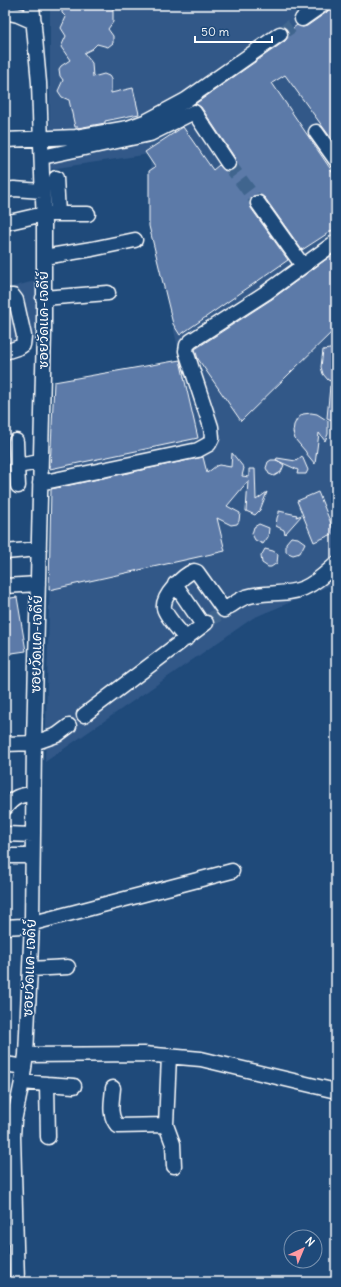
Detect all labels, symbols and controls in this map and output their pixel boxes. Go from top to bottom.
scale bar [195,18,272,44]
text: 50 m [201,24,230,39]
street label: ซอยวัดแค-เจดีย์ [34,271,52,369]
street label: ซอยวัดแค-เจดีย์ [26,595,46,693]
street label: ซอยวัดแค-เจดีย์ [18,919,40,1017]
north arrow [283,1229,323,1269]
text: N [302,1234,318,1249]

